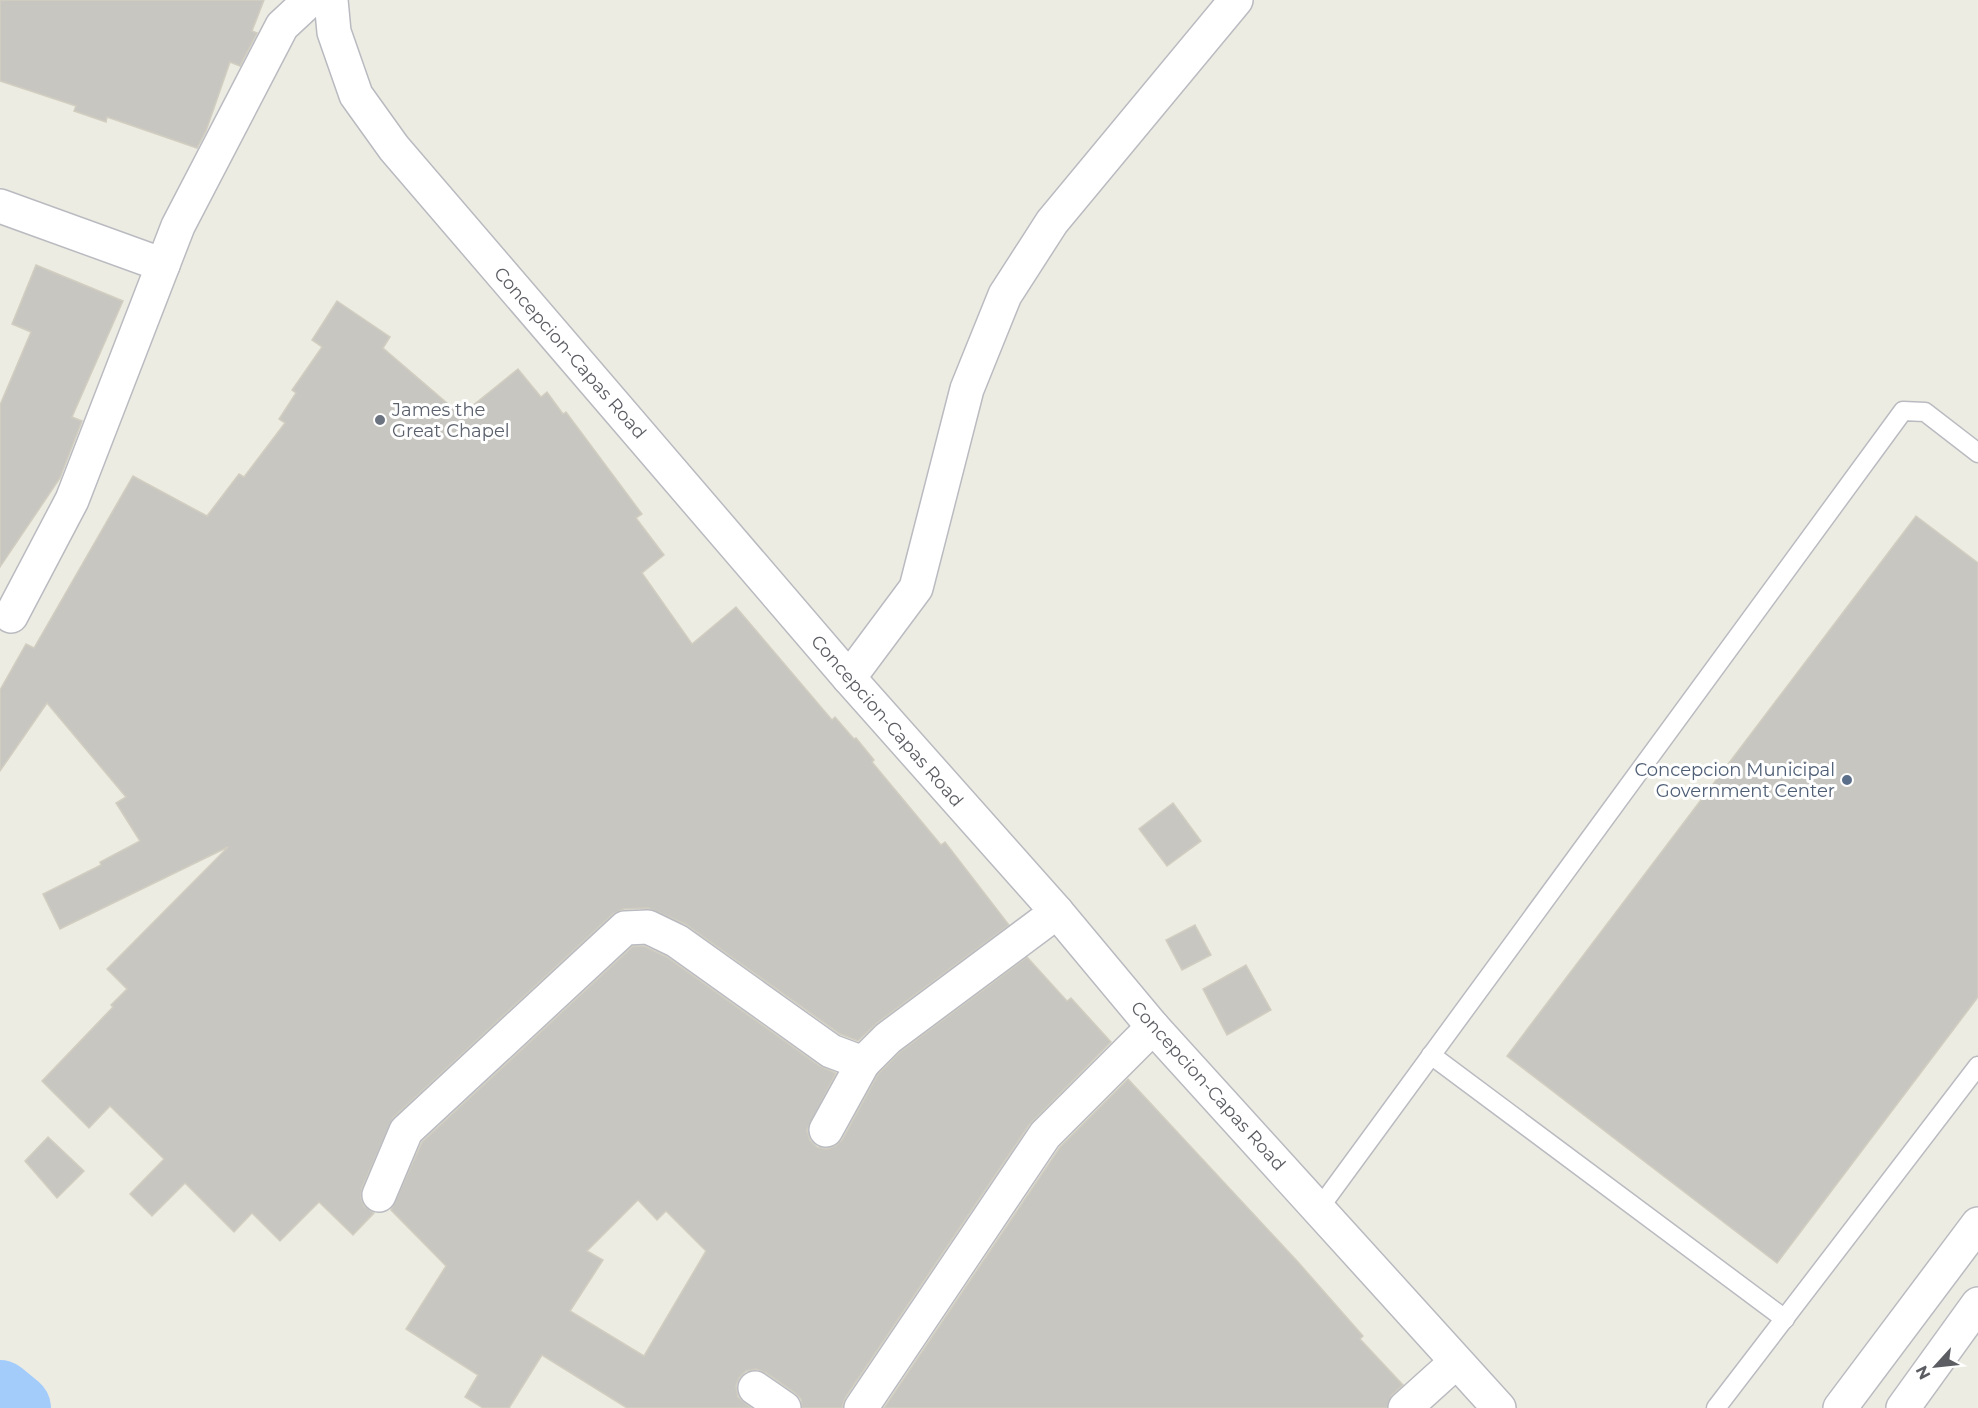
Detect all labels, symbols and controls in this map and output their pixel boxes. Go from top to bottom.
street label: Concepcion-Capas Road [489,262,651,444]
place label: James the Great Chapel [391,399,510,442]
marker: James the Great Chapel [373,413,387,427]
street label: Concepcion-Capas Road [806,630,968,812]
place label: Concepcion Municipal Government Center [1634,759,1835,802]
marker: Concepcion Municipal Government Center [1840,773,1854,787]
street label: Concepcion-Capas Road [1126,997,1290,1175]
north arrow [1906,1336,1966,1396]
text: N [1912,1363,1934,1383]

